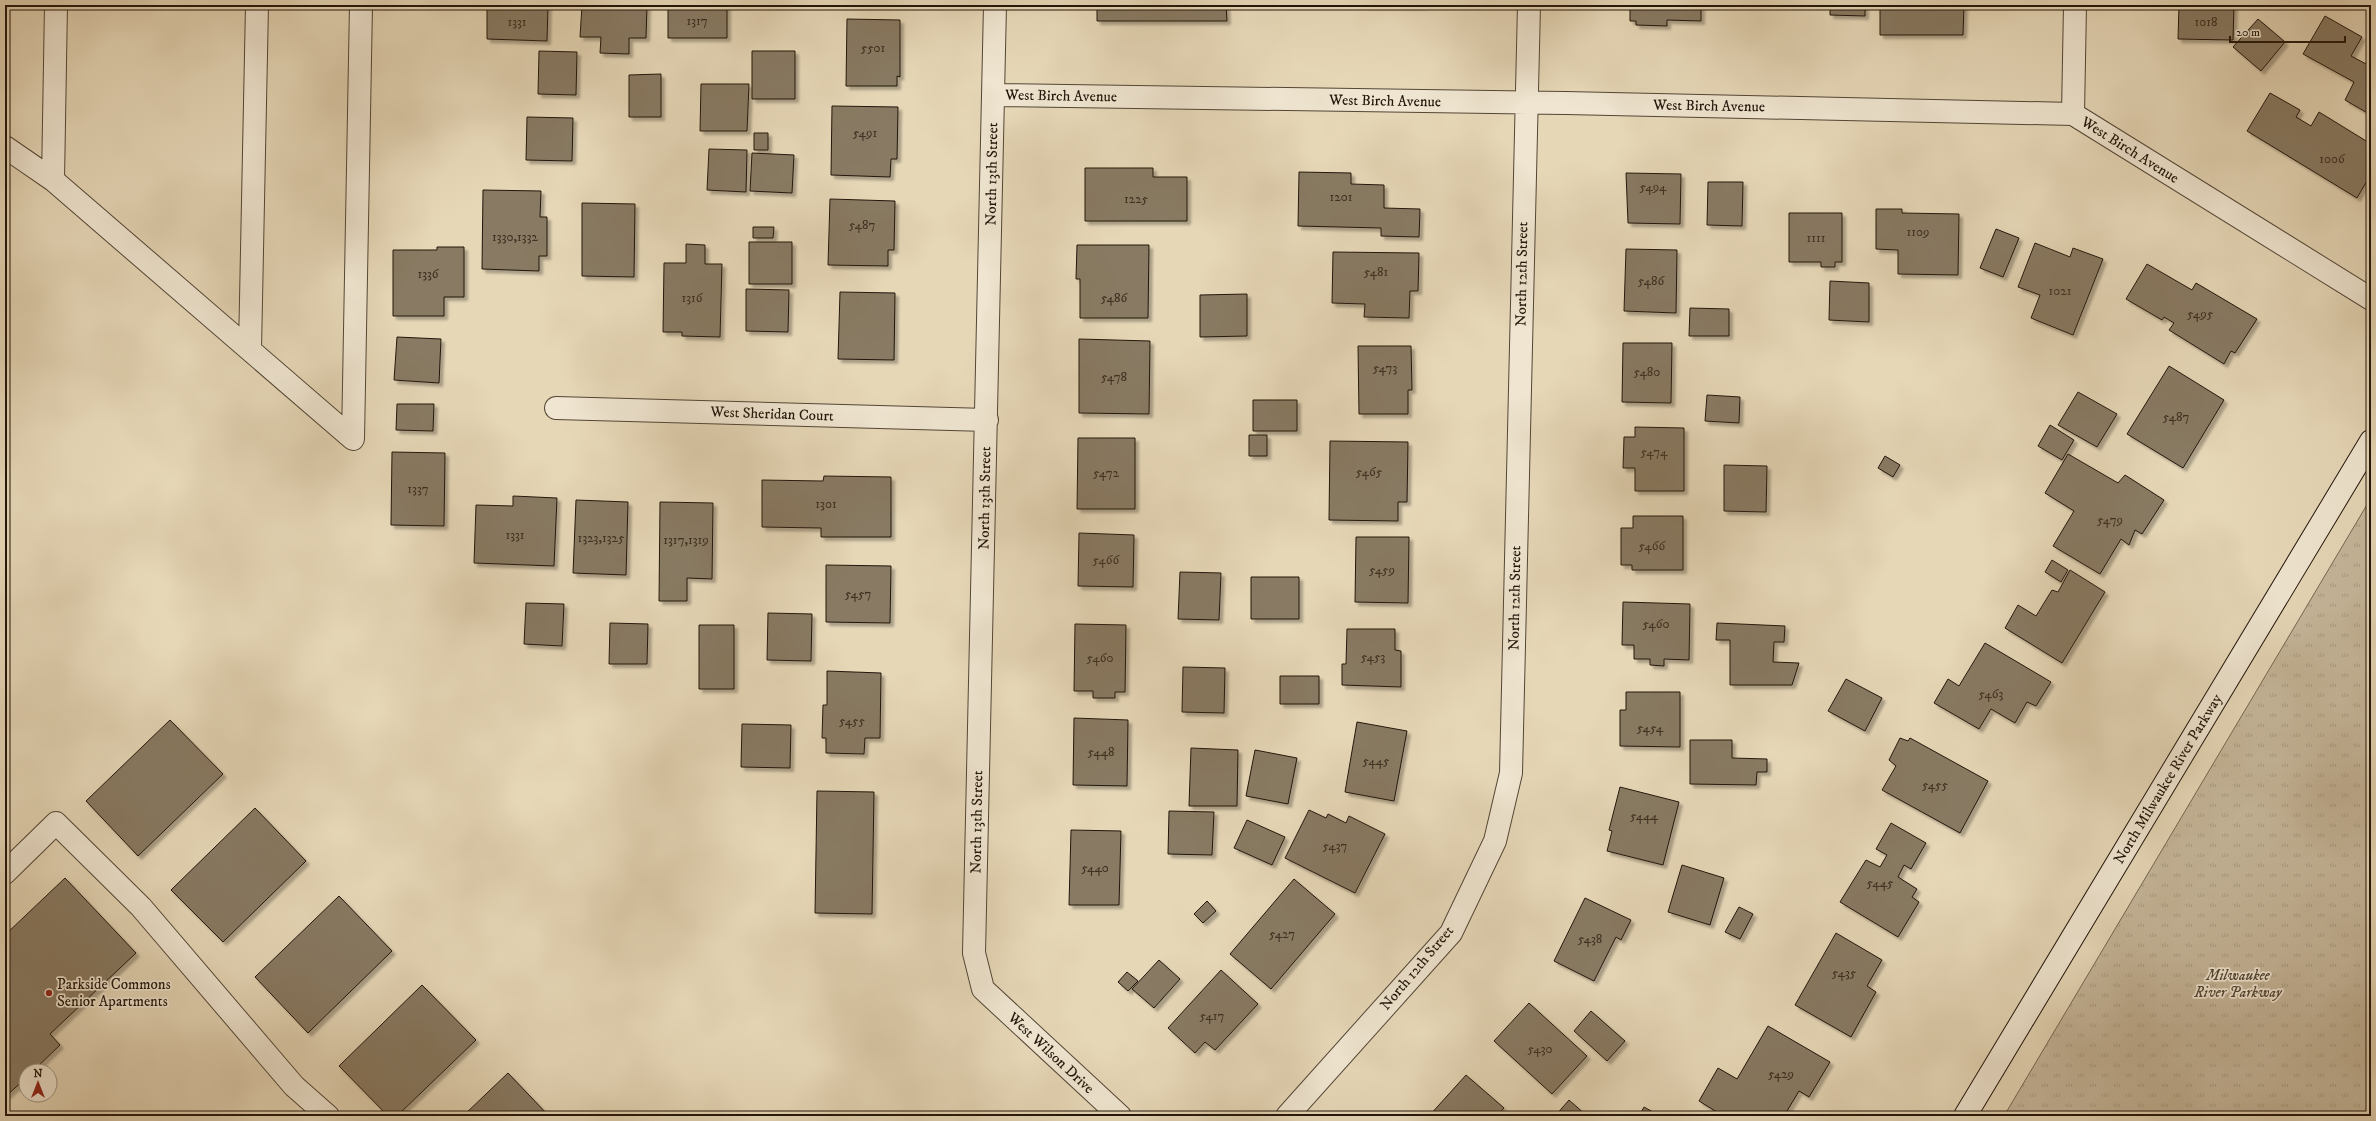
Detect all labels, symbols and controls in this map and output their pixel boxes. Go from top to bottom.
house number: 1317 [686,13,708,29]
house number: 1331 [507,14,527,30]
house number: 1018 [2195,14,2217,30]
scale bar [2230,18,2345,44]
text: 20 m [2236,25,2260,40]
house number: 5501 [861,40,886,56]
street label: West Birch Avenue [1004,86,1117,106]
street label: West Birch Avenue [1328,91,1441,111]
street label: West Birch Avenue [1652,96,1765,116]
street label: West Birch Avenue [2077,112,2182,188]
street label: North 13th Street [982,122,1002,226]
house number: 5491 [853,125,877,141]
house number: 1006 [2319,151,2346,167]
house number: 5494 [1639,179,1667,195]
house number: 1201 [1330,189,1353,205]
house number: 1225 [1124,191,1149,207]
house number: 5487 [849,217,875,233]
street label: North 12th Street [1512,221,1532,327]
house number: 1109 [1907,224,1930,240]
house number: 1330,1332 [492,229,539,245]
house number: 1111 [1806,230,1826,246]
house number: 5481 [1364,264,1388,280]
house number: 1336 [417,266,440,282]
house number: 5486 [1638,273,1665,289]
house number: 1021 [2049,283,2072,299]
house number: 1316 [681,290,704,306]
house number: 5486 [1101,290,1128,306]
house number: 5495 [2187,306,2214,322]
house number: 5473 [1373,360,1397,376]
house number: 5480 [1634,364,1660,380]
house number: 5478 [1101,369,1127,385]
street label: West Sheridan Court [709,402,834,426]
house number: 5487 [2163,409,2189,425]
house number: 5474 [1641,444,1668,460]
street label: North 13th Street [975,446,995,550]
house number: 5465 [1356,464,1383,480]
house number: 5472 [1093,465,1120,481]
house number: 1337 [407,481,429,497]
house number: 1301 [815,496,837,512]
house number: 5479 [2097,512,2123,528]
house number: 1331 [505,527,525,543]
house number: 1323,1325 [578,530,625,546]
house number: 1317,1319 [663,532,709,548]
house number: 5466 [1639,538,1667,554]
street label: North 12th Street [1505,545,1525,651]
house number: 5466 [1093,552,1121,568]
house number: 5459 [1369,562,1395,578]
house number: 5457 [845,586,871,602]
house number: 5460 [1642,616,1670,632]
house number: 5453 [1361,649,1385,665]
house number: 5460 [1086,650,1114,666]
house number: 5463 [1979,686,2004,702]
street label: North Milwaukee River Parkway [2110,690,2227,868]
house number: 5455 [839,713,866,729]
house number: 5454 [1637,720,1664,736]
house number: 5448 [1087,744,1115,760]
house number: 5445 [1362,753,1390,769]
street label: North 13th Street [967,770,987,874]
house number: 5455 [1922,777,1949,793]
house number: 5444 [1630,808,1659,824]
house number: 5437 [1323,838,1348,854]
house number: 5440 [1081,860,1109,876]
house number: 5445 [1866,875,1894,891]
street label: North 12th Street [1376,922,1458,1014]
house number: 5427 [1269,926,1295,942]
house number: 5438 [1578,931,1602,947]
house number: 5435 [1832,965,1857,981]
park label: Milwaukee River Parkway [2193,966,2283,1002]
place label: Parkside Commons Senior Apartments [57,975,171,1011]
marker: Parkside Commons Senior Apartments [44,988,54,998]
street label: West Wilson Drive [1003,1007,1098,1098]
house number: 5417 [1200,1008,1225,1024]
house number: 5430 [1527,1041,1553,1057]
north arrow [18,1063,58,1103]
house number: 5429 [1768,1066,1794,1082]
text: N [33,1067,43,1081]

